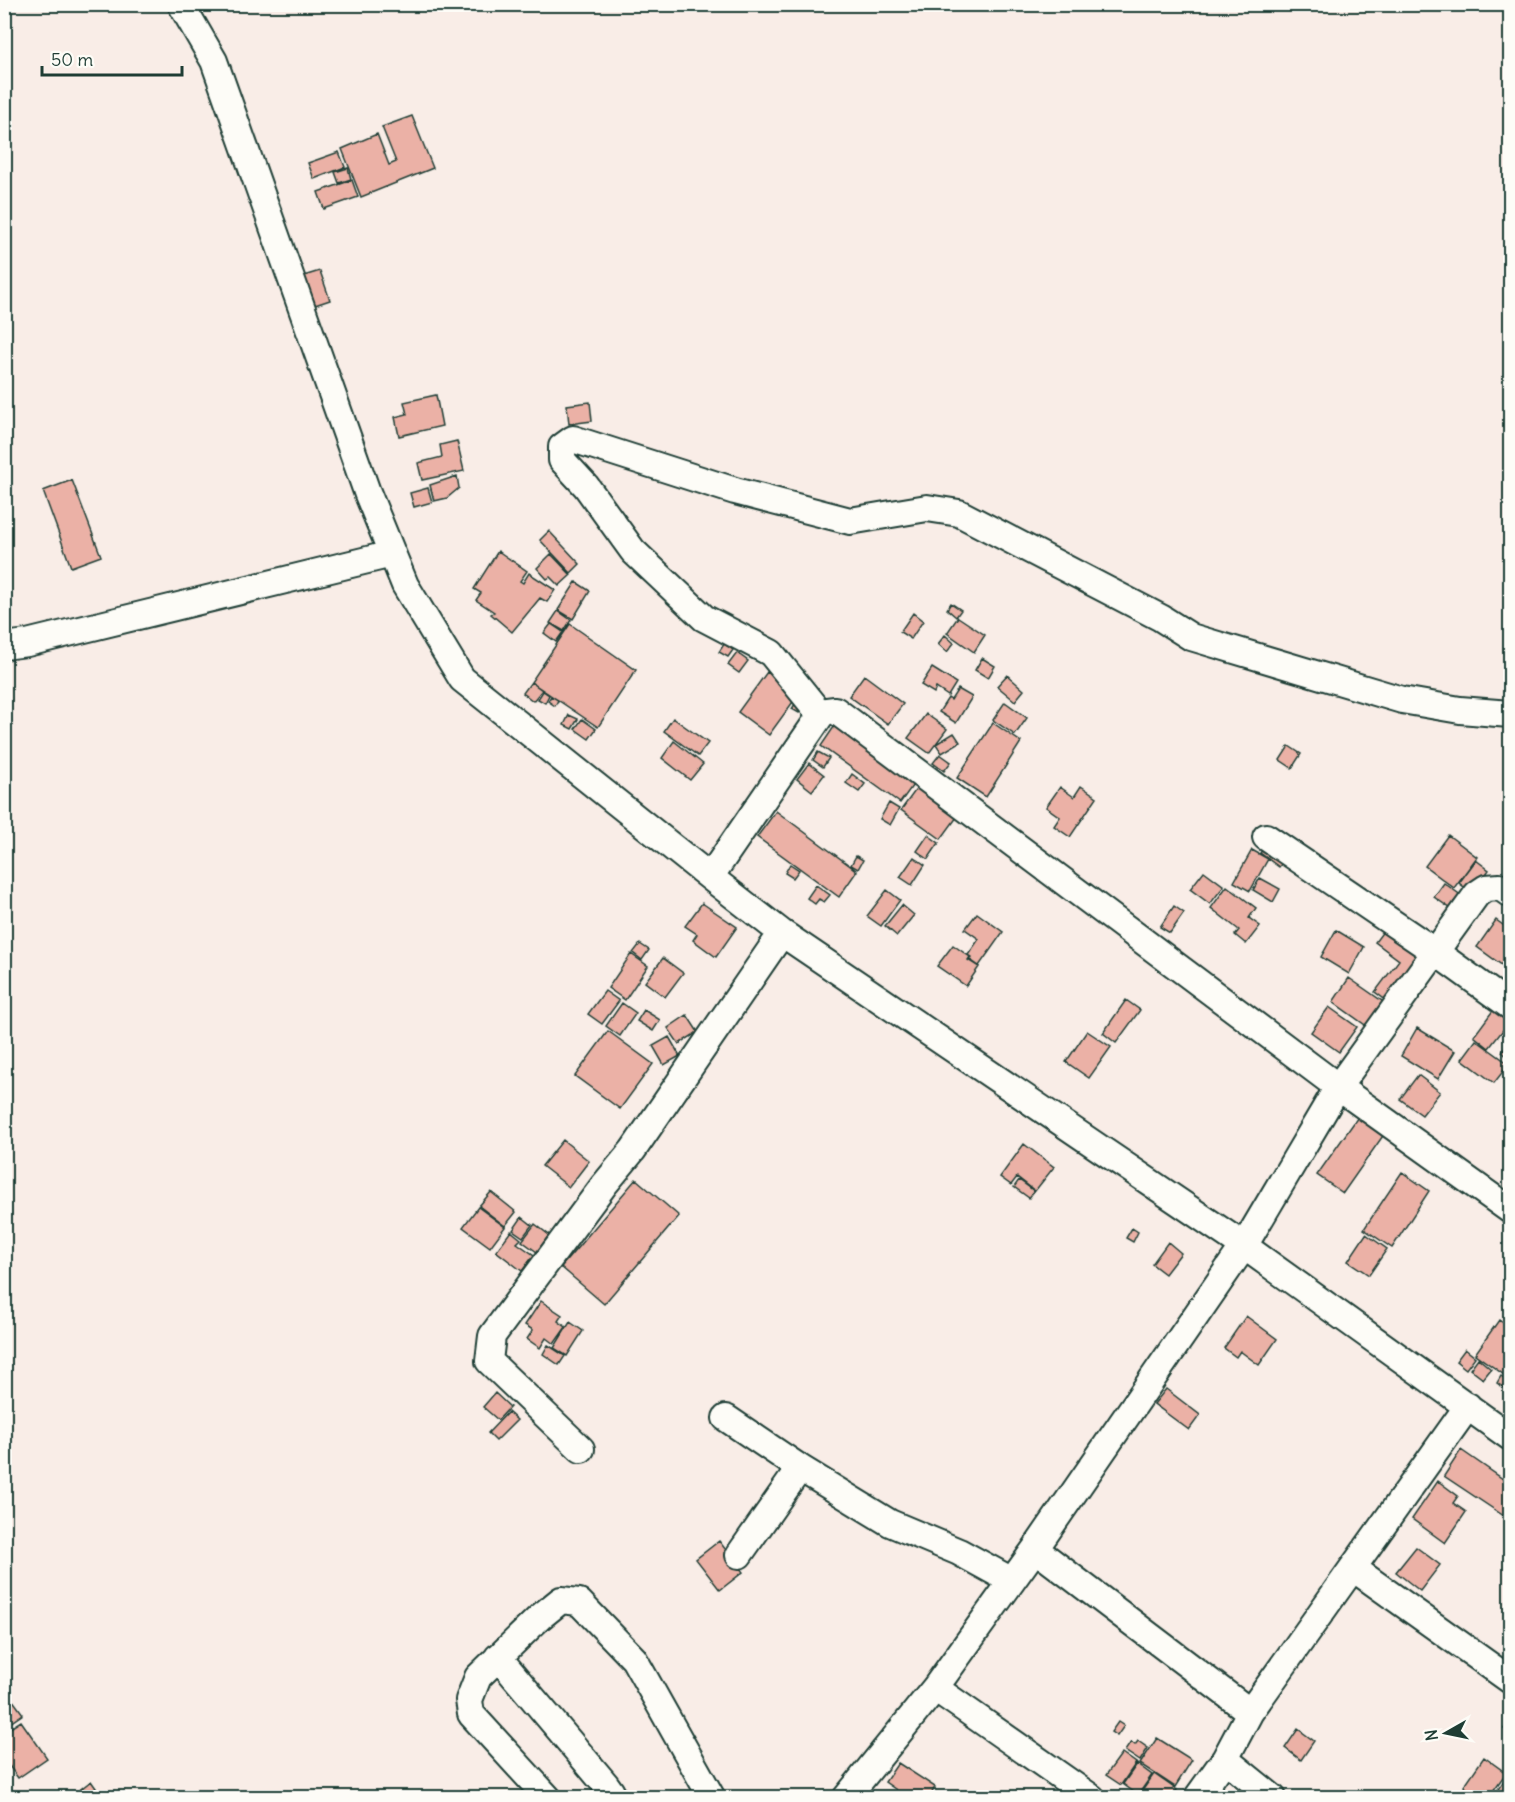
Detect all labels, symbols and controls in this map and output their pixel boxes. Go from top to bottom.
scale bar [42,39,182,77]
text: 50 m [51,48,93,71]
north arrow [1416,1703,1476,1763]
text: N [1420,1728,1442,1742]

